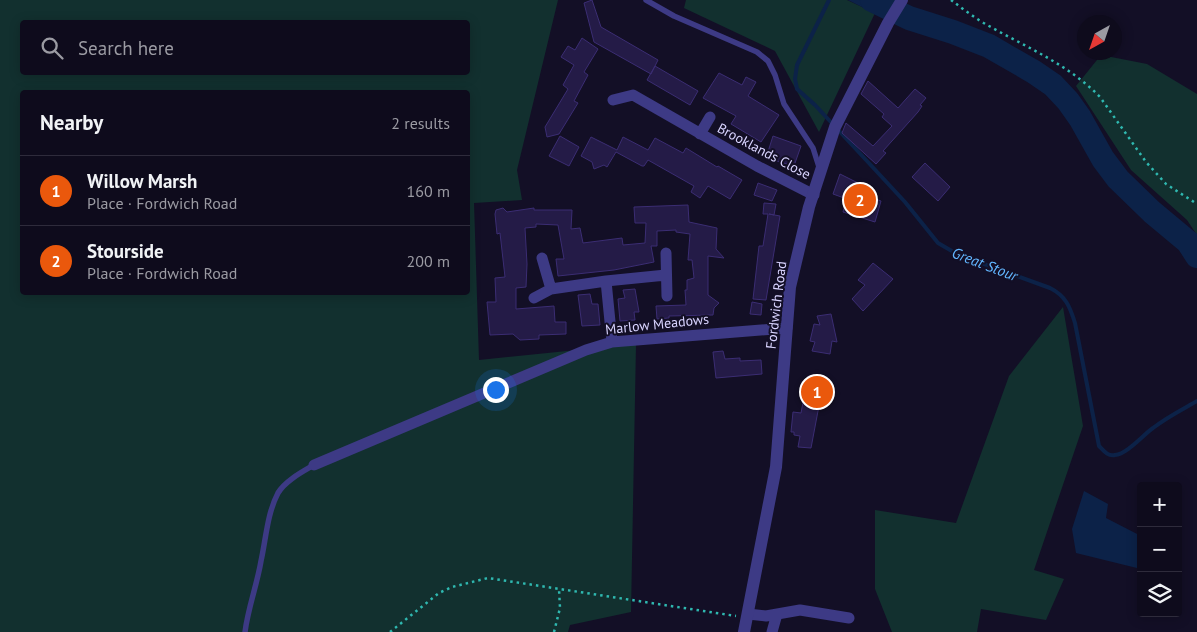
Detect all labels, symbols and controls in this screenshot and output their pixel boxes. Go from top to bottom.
north arrow [1077,15,1122,60]
search box [20,20,470,75]
icon: search [38,34,66,62]
text: Search here [78,36,174,60]
text: Nearby [40,109,103,136]
text: 2 results [391,113,450,133]
street label: Brooklands Close [714,119,814,183]
text: Willow Marsh [87,169,197,193]
text: 1 [51,181,61,201]
text: 160 m [407,181,450,201]
pin: 2 [844,181,876,219]
text: Place · Fordwich Road [87,193,237,213]
text: Stourside [87,239,164,263]
water label: Great Stour [949,243,1022,286]
text: 2 [51,251,61,271]
text: 200 m [407,251,450,271]
street label: Fordwich Road [762,260,790,350]
text: Place · Fordwich Road [87,263,237,283]
street label: Marlow Meadows [604,310,710,338]
pin: 1 [801,373,833,411]
your location [483,377,509,403]
map controls [1137,482,1182,617]
button: + [1137,482,1182,527]
button: − [1137,527,1182,572]
button: layers [1137,572,1182,617]

